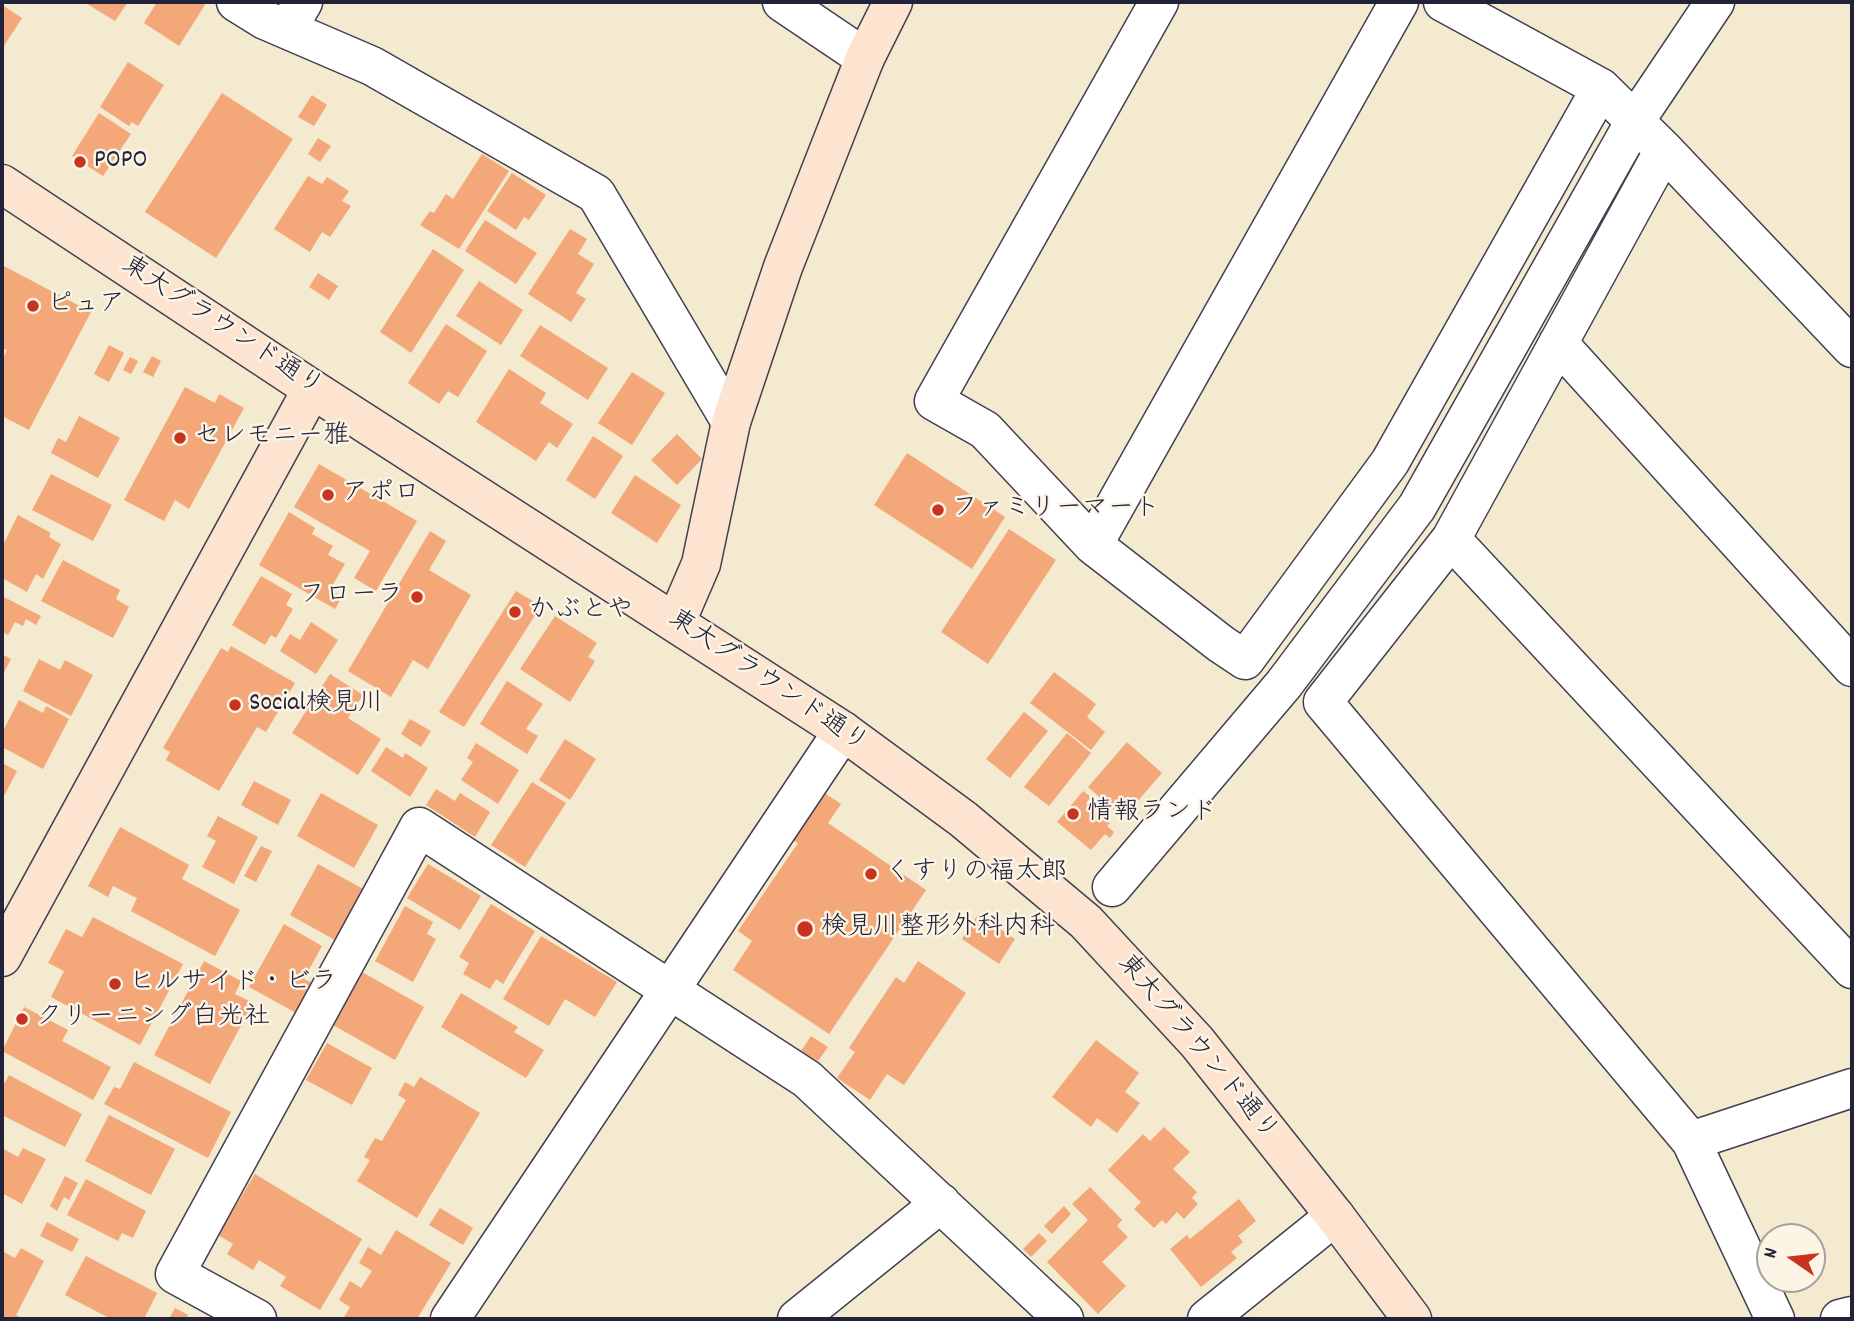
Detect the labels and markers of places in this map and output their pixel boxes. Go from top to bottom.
place label: POPO [94,146,147,178]
marker: POPO [72,154,88,170]
place label: ピュア [47,290,125,322]
marker: ピュア [25,298,41,314]
place label: セレモニー雅 [194,422,349,454]
marker: セレモニー雅 [172,430,188,446]
place label: アポロ [342,479,420,511]
marker: アポロ [320,487,336,503]
place label: ファミリーマート [952,494,1160,526]
marker: ファミリーマート [930,502,946,518]
place label: フローラ [299,581,403,613]
marker: フローラ [409,589,425,605]
place label: かぶとや [529,596,633,628]
marker: かぶとや [507,604,523,620]
place label: Social検見川 [249,689,384,721]
marker: Social検見川 [227,697,243,713]
place label: 情報ランド [1087,798,1217,830]
marker: 情報ランド [1065,806,1081,822]
place label: くすりの福太郎 [885,858,1067,890]
marker: くすりの福太郎 [863,866,879,882]
place label: 検見川整形外科内科 [821,913,1055,945]
marker: 検見川整形外科内科 [795,919,815,939]
place label: ヒルサイド・ビラ [129,968,337,1000]
marker: ヒルサイド・ビラ [107,976,123,992]
place label: クリーニング白光社 [36,1003,270,1035]
marker: クリーニング白光社 [14,1011,30,1027]

